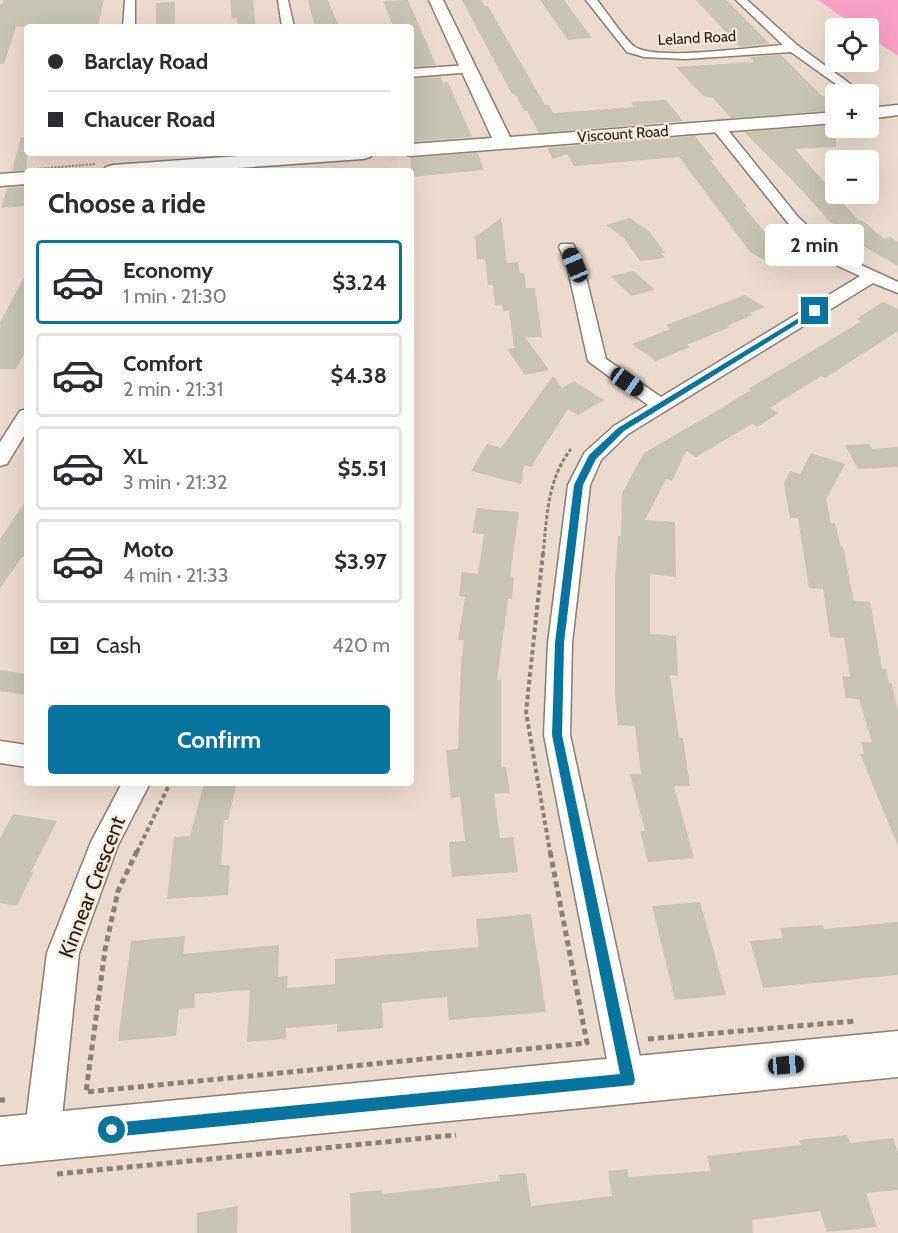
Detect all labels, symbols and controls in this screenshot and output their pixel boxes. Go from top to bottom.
map controls [825,18,879,204]
button: locate [825,18,879,72]
street label: Leland Road [657,27,737,49]
text: Barclay Road [84,48,208,75]
button: + [825,84,879,138]
text: Chaucer Road [84,106,215,133]
street label: Viscount Road [577,122,669,146]
button: − [825,150,879,204]
text: Choose a ride [48,187,206,220]
callout: 2 min [766,224,864,266]
text: 2 min [790,233,839,257]
car [560,245,590,285]
icon: car [51,255,105,309]
text: Economy [123,257,213,284]
text: $3.24 [332,269,387,296]
text: 1 min · 21:30 [123,284,227,308]
route end [801,297,828,324]
icon: car [51,348,105,402]
text: Comfort [123,350,202,377]
text: $4.38 [331,362,387,389]
car [607,364,647,400]
text: 2 min · 21:31 [123,377,223,401]
icon: car [51,441,105,495]
text: XL [123,443,148,470]
text: $5.51 [338,455,387,482]
text: 3 min · 21:32 [123,470,228,494]
icon: car [51,534,105,588]
text: Moto [123,536,174,563]
text: $3.97 [334,548,387,575]
text: 4 min · 21:33 [123,563,229,587]
icon: cash [48,629,81,662]
text: Cash [96,632,141,659]
text: 420 m [332,633,390,657]
button: Confirm [48,705,390,774]
street label: Kinnear Crescent [53,812,130,961]
car [767,1054,805,1076]
route start [98,1116,125,1143]

